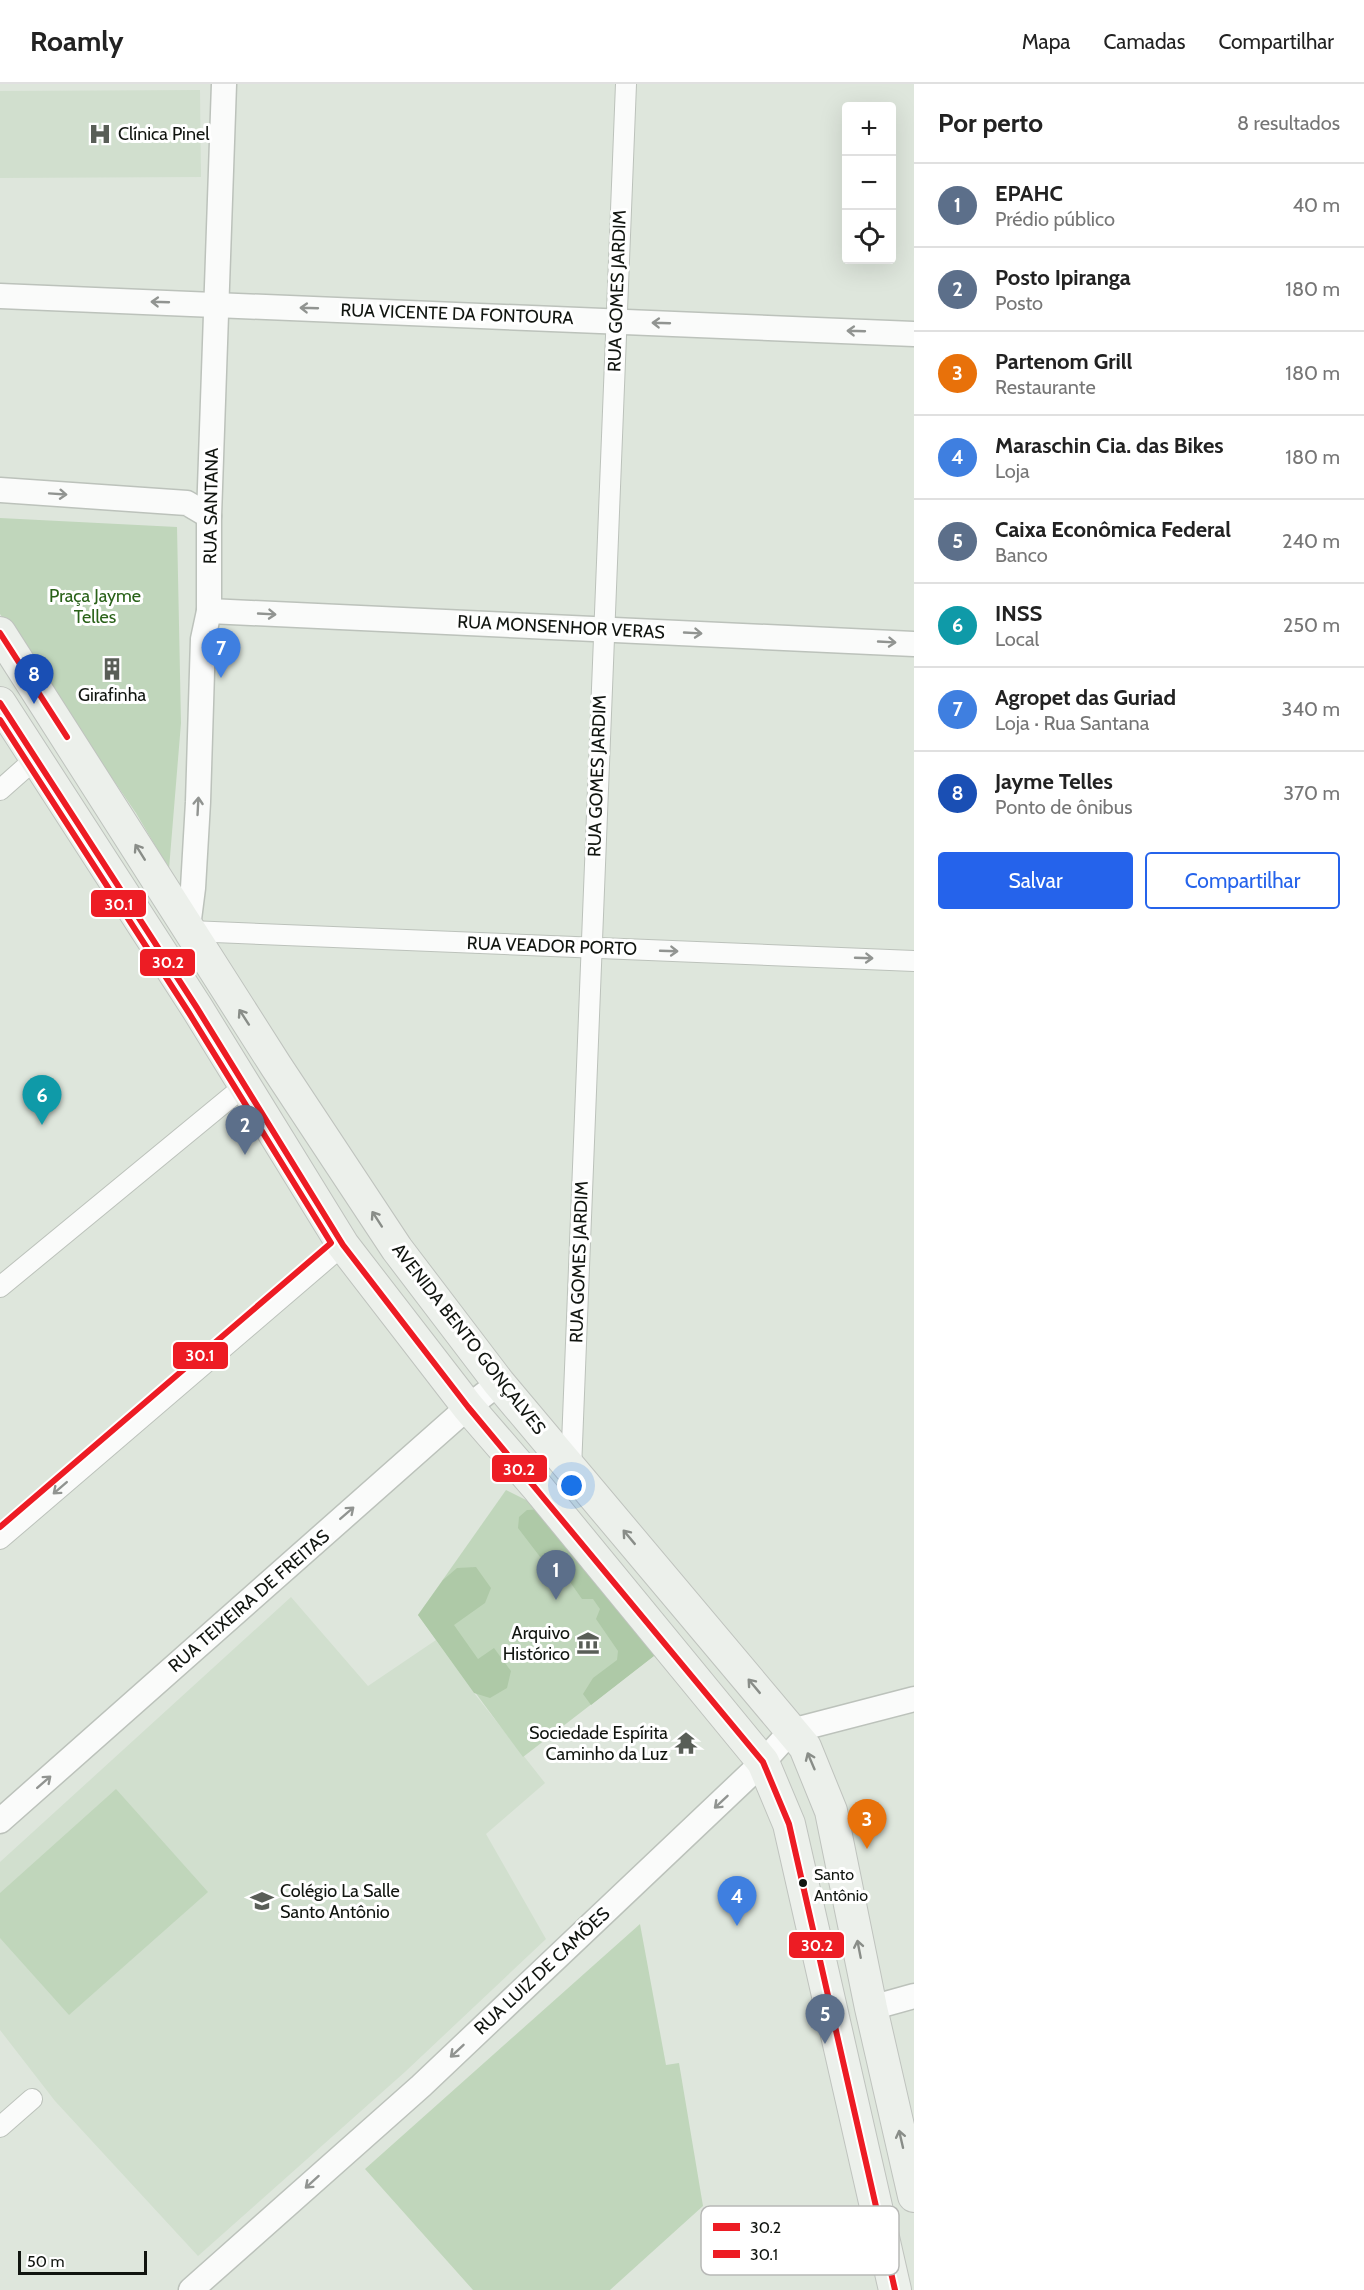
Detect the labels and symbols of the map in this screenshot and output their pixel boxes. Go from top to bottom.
hospital icon: Clínica Pinel [87,121,113,147]
place label: Clínica Pinel [118,123,210,145]
street label: RUA GOMES JARDIM [603,209,631,373]
one-way arrow [150,297,170,308]
street label: RUA VICENTE DA FONTOURA [340,299,574,329]
one-way arrow [300,303,320,314]
one-way arrow [651,318,671,329]
one-way arrow [846,326,866,337]
street label: RUA SANTANA [199,448,223,564]
one-way arrow [48,489,68,500]
park label: Praça Jayme Telles [49,585,141,628]
one-way arrow [257,608,277,619]
street label: RUA MONSENHOR VERAS [457,611,665,643]
pin: 7 [202,628,240,678]
one-way arrow [682,628,702,639]
one-way arrow [877,637,897,648]
pin: 8 [15,654,54,704]
building icon: Girafinha [99,656,125,682]
place label: Girafinha [78,684,146,706]
street label: RUA GOMES JARDIM [583,694,611,858]
one-way arrow [192,796,203,816]
one-way arrow [134,844,146,861]
line badge: 30.1 [90,889,147,918]
text: 30.1 [105,895,133,914]
street label: RUA VEADOR PORTO [466,932,638,960]
one-way arrow [659,945,679,956]
line badge: 30.2 [139,948,196,977]
text: 30.2 [152,953,184,972]
one-way arrow [854,953,874,964]
one-way arrow [238,1009,250,1026]
pin: 6 [22,1076,62,1125]
pin: 2 [226,1106,264,1155]
street label: RUA GOMES JARDIM [565,1180,593,1344]
one-way arrow [371,1212,383,1228]
street label: AVENIDA BENTO GONÇALVES [388,1239,550,1439]
line badge: 30.1 [172,1341,229,1370]
text: 30.1 [186,1346,214,1365]
line badge: 30.2 [491,1454,548,1483]
text: 30.2 [503,1460,535,1479]
your location [557,1471,586,1500]
one-way arrow [52,1482,68,1495]
one-way arrow [339,1507,355,1520]
street label: RUA TEIXEIRA DE FREITAS [164,1525,334,1677]
one-way arrow [622,1529,635,1545]
pin: 1 [536,1550,576,1600]
place label: Arquivo Histórico [503,1622,570,1665]
museum icon: Arquivo Histórico [575,1630,601,1656]
one-way arrow [747,1679,761,1694]
place label: Sociedade Espírita Caminho da Luz [529,1722,669,1765]
temple icon: Sociedade Espírita Caminho da Luz [673,1730,699,1756]
one-way arrow [804,1752,816,1770]
one-way arrow [36,1775,51,1789]
one-way arrow [713,1795,728,1809]
pin: 3 [848,1800,886,1849]
place label: Santo Antônio [814,1865,868,1905]
pin: 4 [718,1876,756,1926]
marker: Santo Antônio [797,1877,809,1889]
place label: Colégio La Salle Santo Antônio [280,1880,400,1923]
school or university icon: Colégio La Salle Santo Antônio [249,1888,275,1914]
street label: RUA LUIZ DE CAMÕES [470,1903,614,2039]
line badge: 30.2 [788,1931,845,1959]
text: 30.2 [801,1936,833,1955]
one-way arrow [853,1940,864,1959]
pin: 5 [806,1994,844,2044]
one-way arrow [449,2044,464,2059]
one-way arrow [894,2130,906,2149]
one-way arrow [305,2175,320,2189]
legend [701,2206,899,2275]
text: 30.2 [750,2218,781,2237]
text: 30.1 [750,2245,778,2264]
scale bar [18,2248,147,2276]

